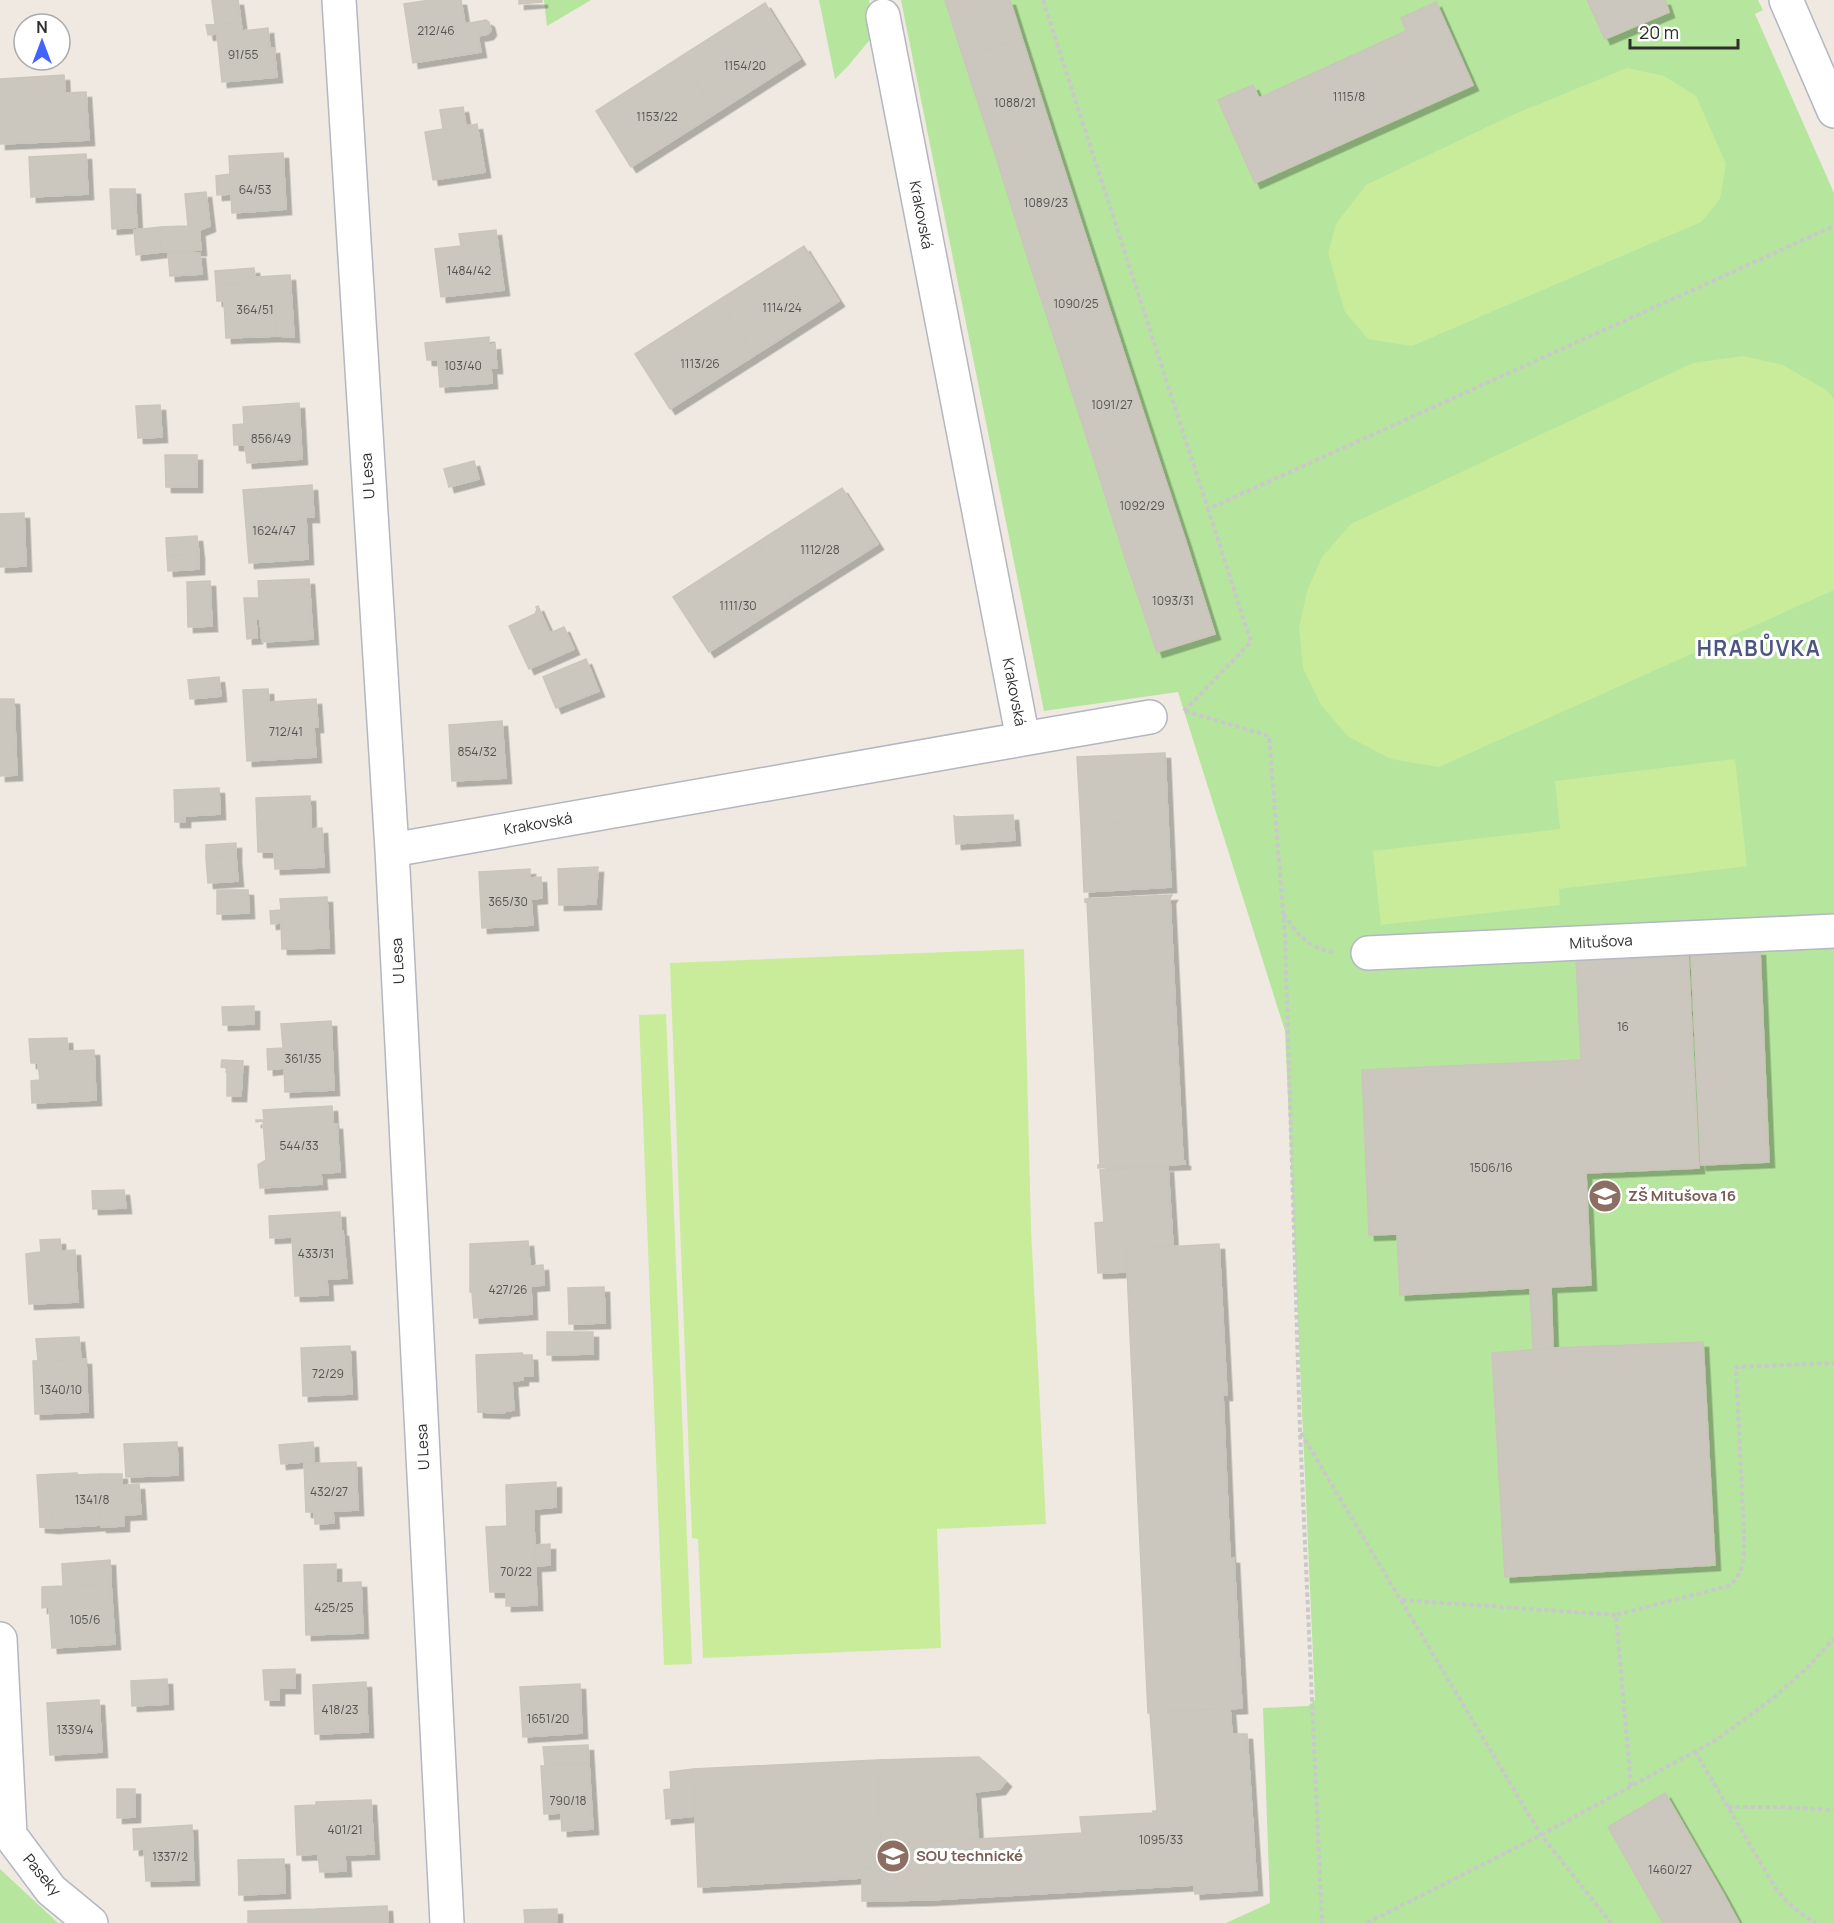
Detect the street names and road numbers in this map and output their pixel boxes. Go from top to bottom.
street label: Krakovská [905,179,938,251]
street label: U Lesa [355,452,380,500]
street label: Krakovská [998,656,1031,728]
street label: Krakovská [502,807,574,840]
street label: Mitušova [1569,929,1633,954]
street label: U Lesa [386,937,409,985]
street label: U Lesa [411,1423,434,1471]
street label: Paseky [19,1849,66,1900]

